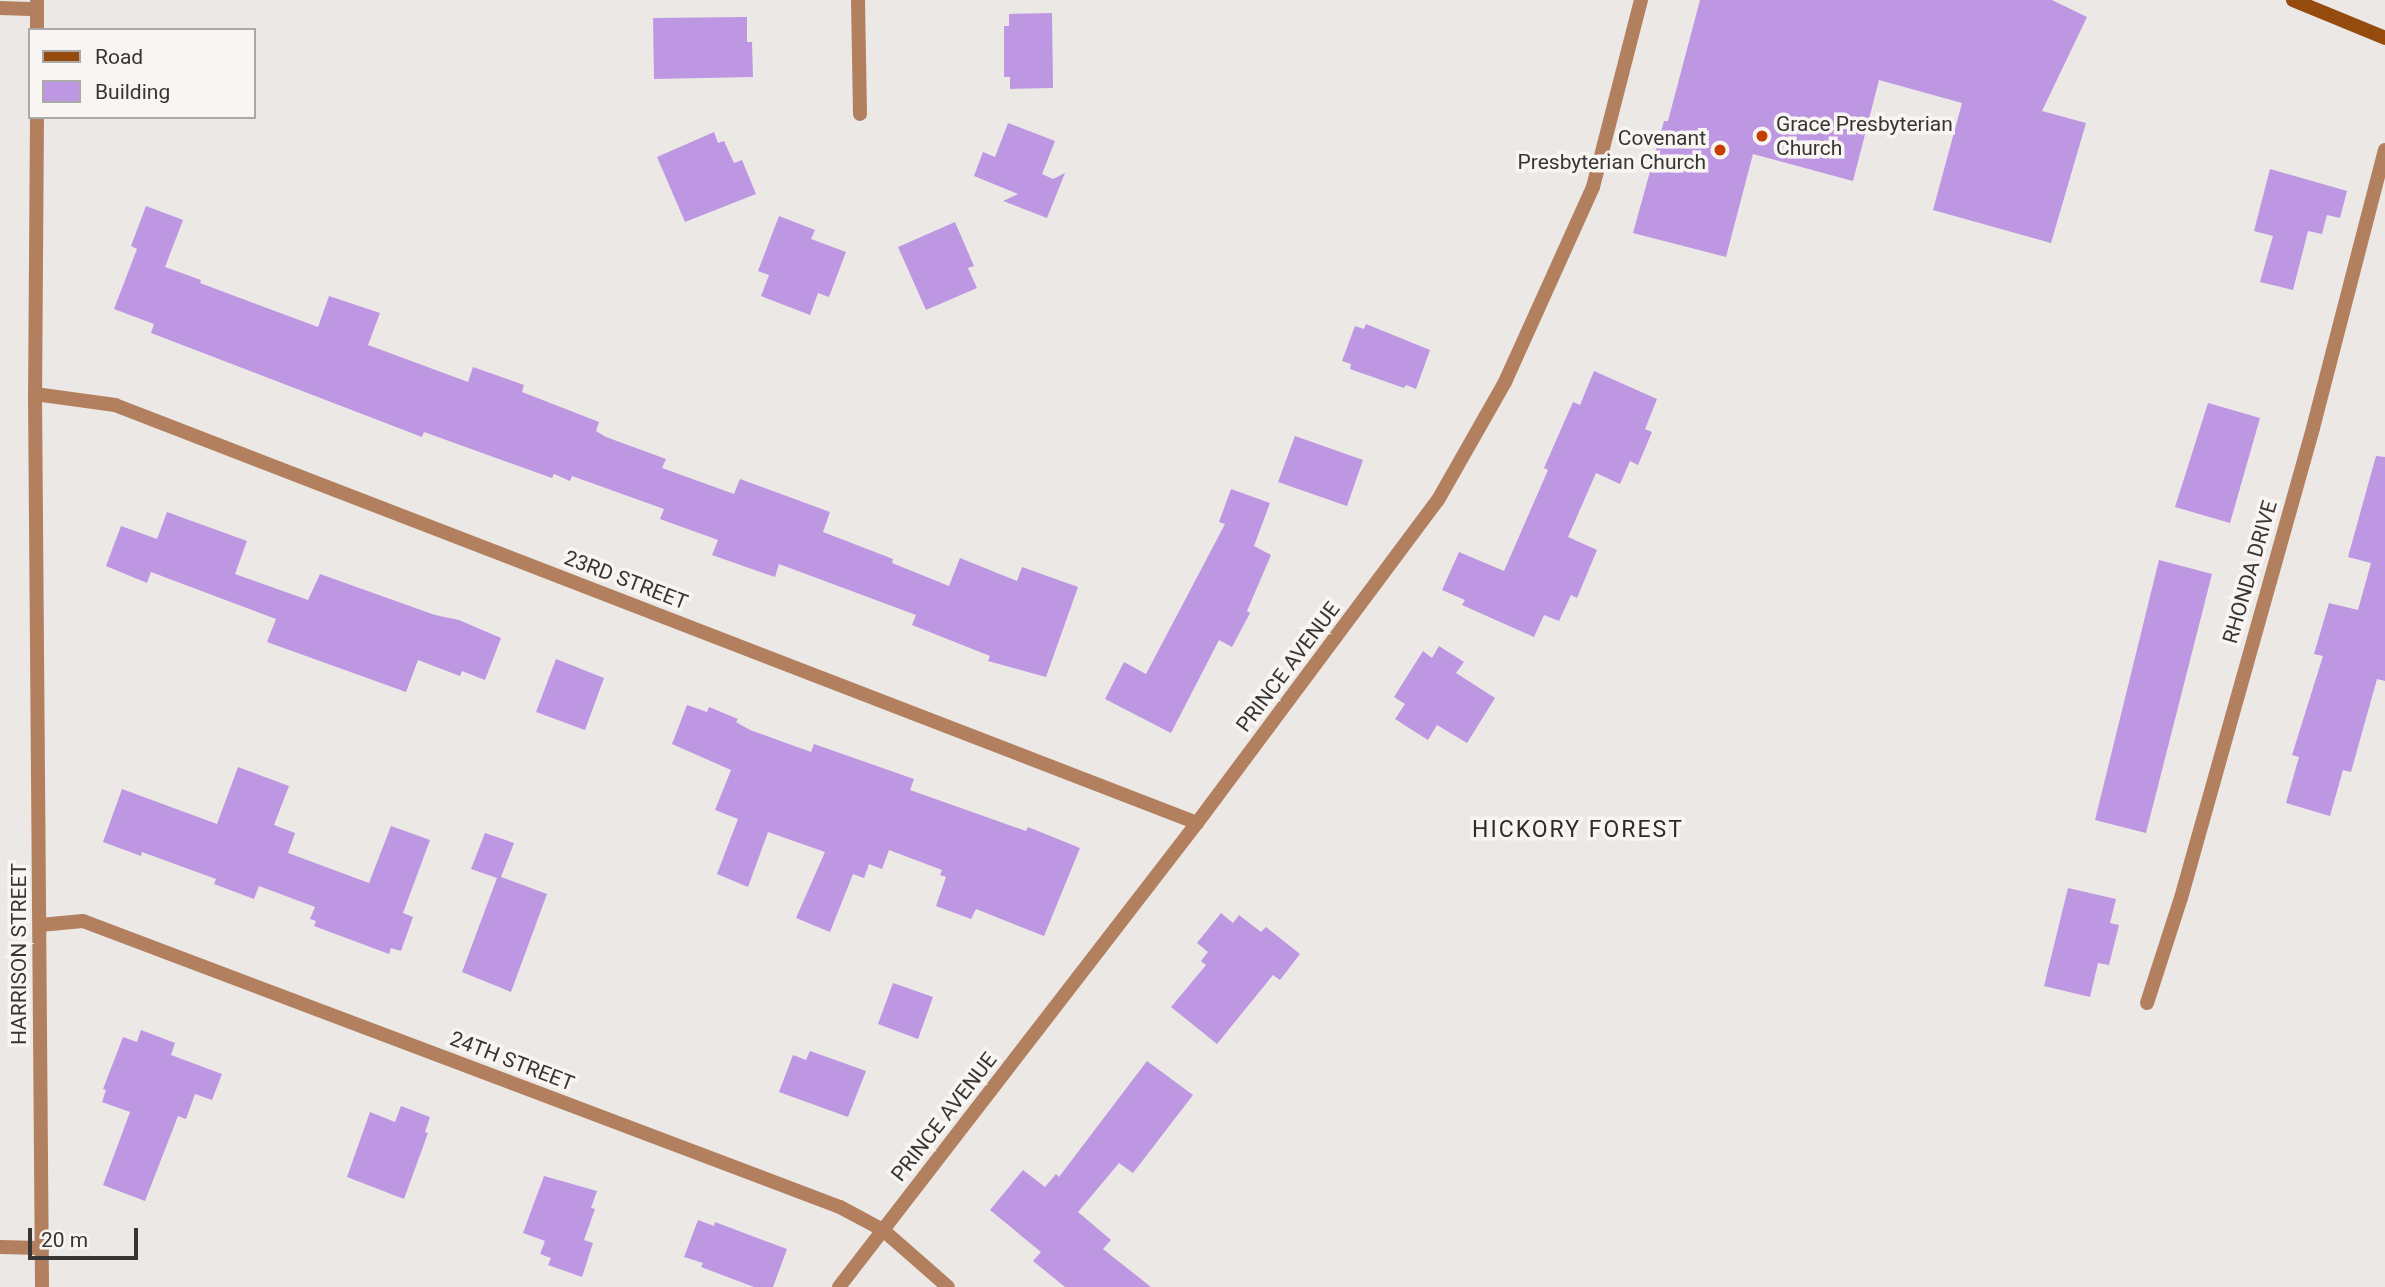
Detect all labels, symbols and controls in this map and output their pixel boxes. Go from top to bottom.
legend [28,28,256,119]
text: Road [95,45,143,69]
text: Building [95,80,170,104]
place label: Grace Presbyterian Church [1776,111,1953,161]
place label: Covenant Presbyterian Church [1517,125,1706,175]
marker: Grace Presbyterian Church [1754,128,1770,144]
marker: Covenant Presbyterian Church [1712,142,1728,158]
street label: RHONDA DRIVE [2218,498,2282,646]
street label: 23RD STREET [561,545,691,615]
street label: PRINCE AVENUE [1231,597,1345,737]
district label: HICKORY FOREST [1474,816,1682,844]
street label: HARRISON STREET [6,863,32,1045]
street label: 24TH STREET [446,1026,578,1096]
street label: PRINCE AVENUE [886,1048,1002,1186]
scale bar [32,1214,142,1258]
text: 20 m [41,1228,88,1252]

